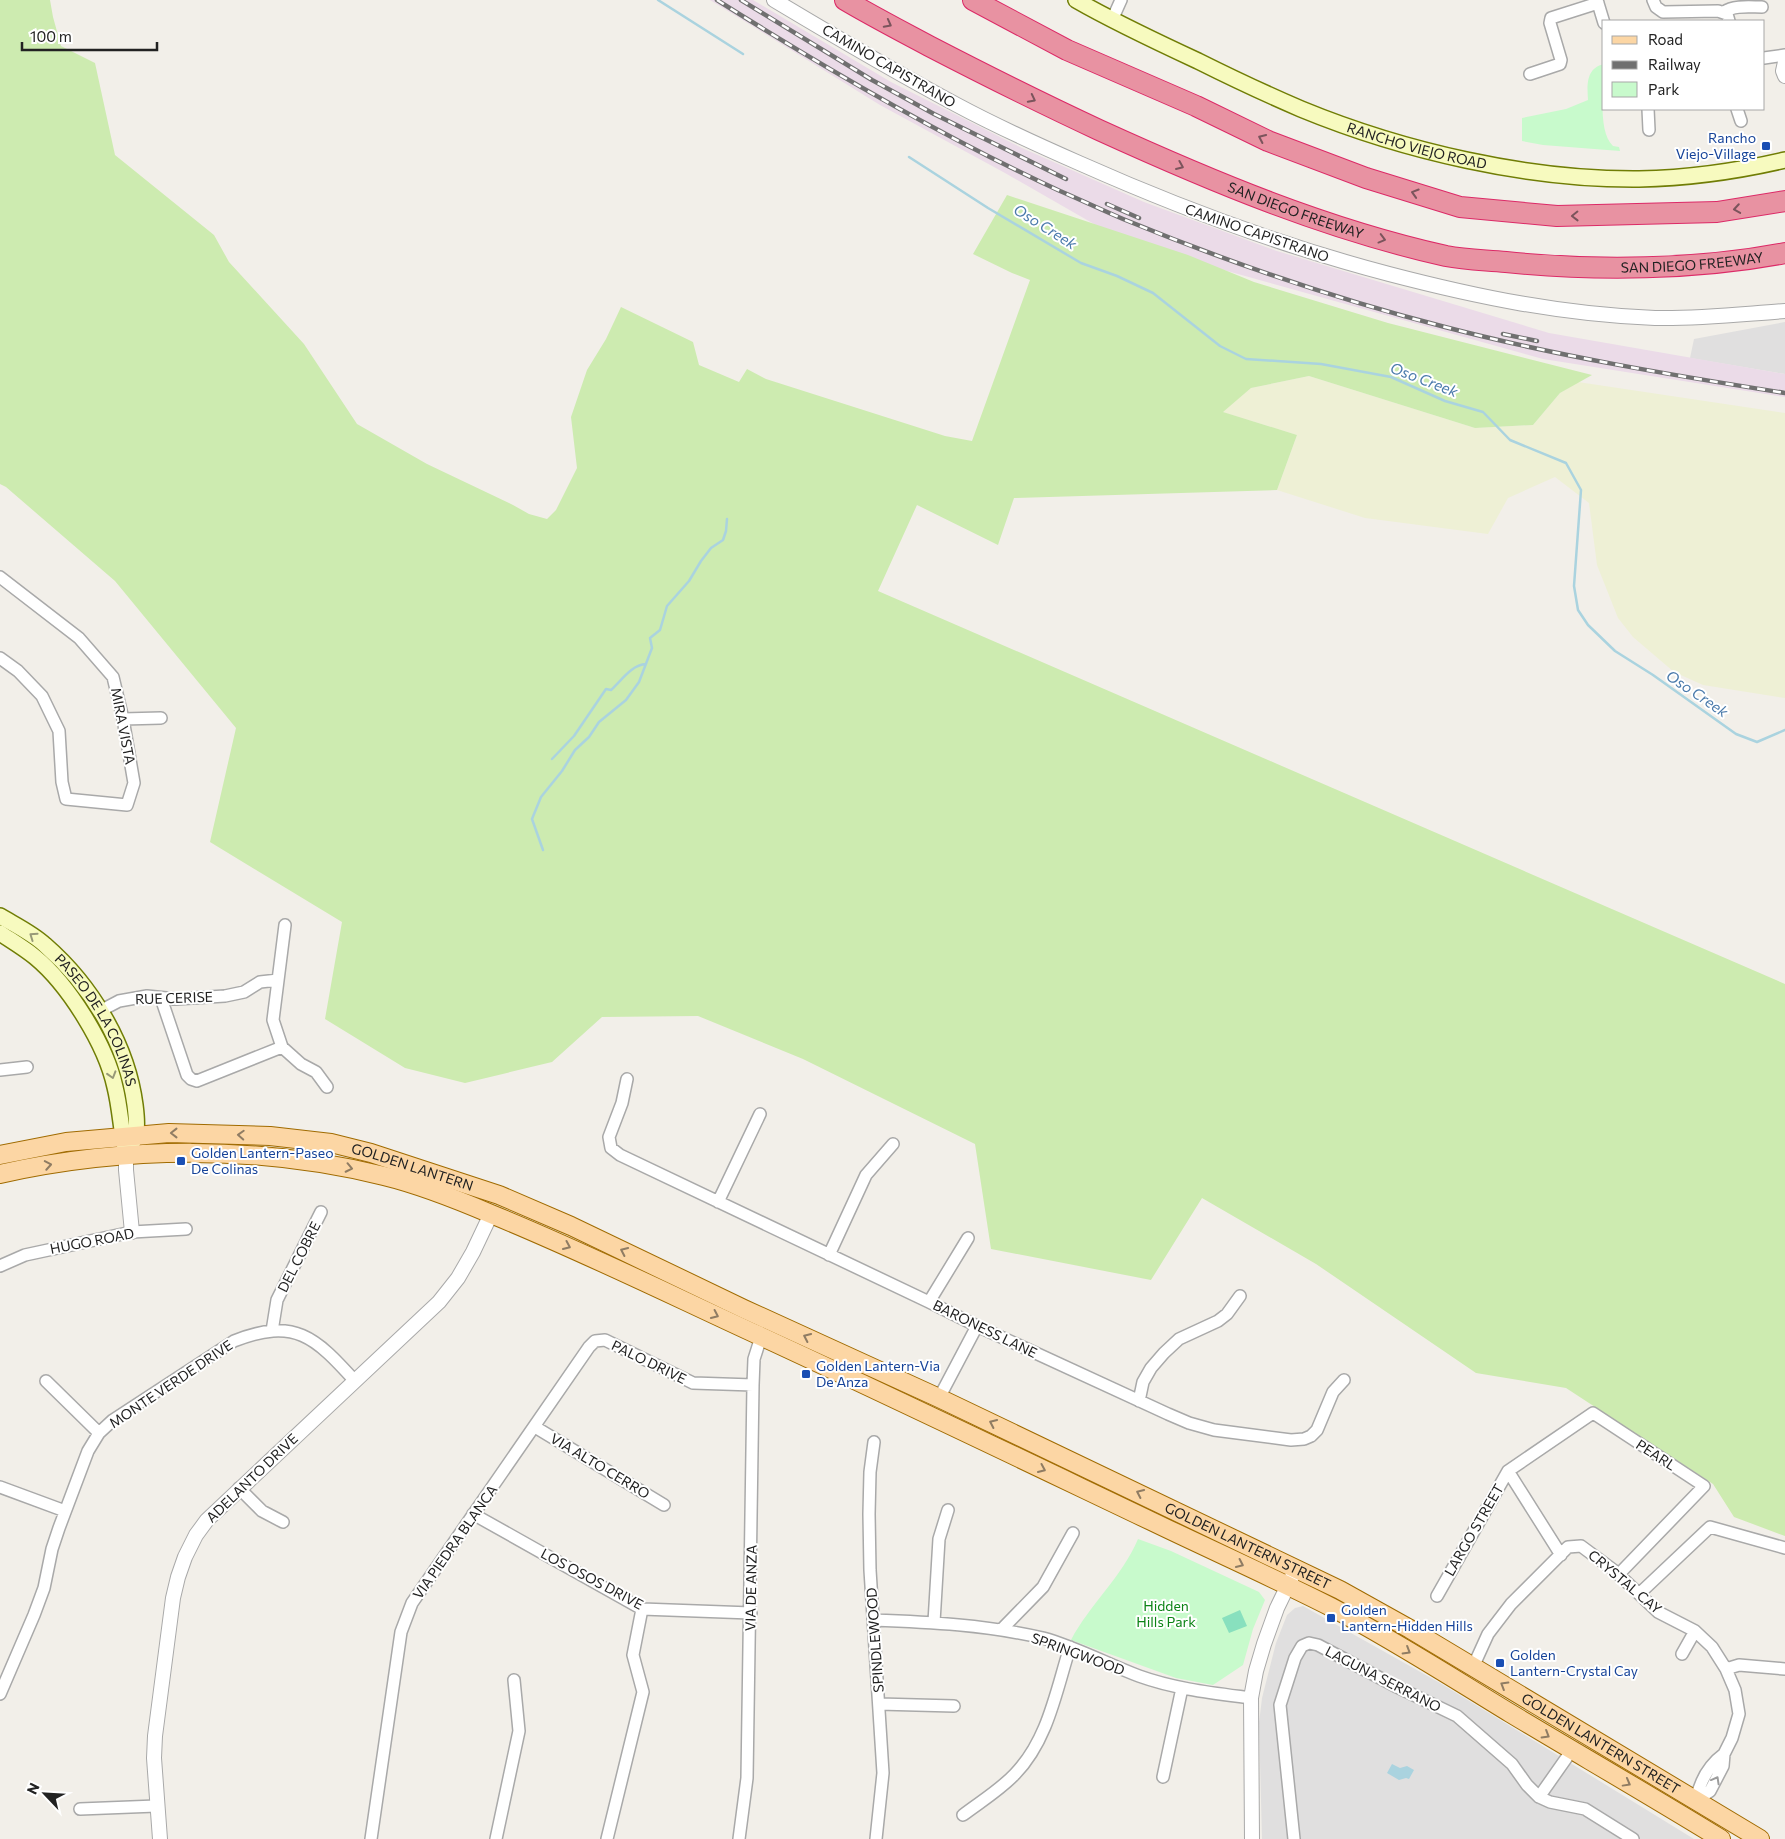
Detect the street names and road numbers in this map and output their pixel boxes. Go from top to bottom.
street label: CAMINO CAPISTRANO [820,20,959,111]
street label: RANCHO VIEJO ROAD [1345,118,1488,172]
street label: SAN DIEGO FREEWAY [1225,178,1366,242]
street label: CAMINO CAPISTRANO [1183,200,1331,265]
street label: SAN DIEGO FREEWAY [1621,248,1764,276]
street label: MIRA VISTA [108,686,139,766]
street label: PASEO DE LA COLINAS [52,950,140,1088]
street label: RUE CERISE [135,988,213,1007]
street label: GOLDEN LANTERN [350,1139,476,1194]
street label: DEL COBRE [273,1219,324,1295]
street label: HUGO ROAD [48,1224,135,1257]
street label: BARONESS LANE [930,1296,1040,1361]
street label: MONTE VERDE DRIVE [106,1336,236,1431]
street label: PALO DRIVE [609,1336,689,1387]
street label: VIA ALTO CERRO [548,1429,653,1502]
street label: ADELANTO DRIVE [202,1430,301,1526]
street label: PEARL [1633,1435,1679,1474]
street label: VIA PIEDRA BLANCA [409,1481,501,1602]
street label: LARGO STREET [1440,1481,1507,1579]
street label: GOLDEN LANTERN STREET [1162,1498,1334,1592]
street label: LOS OSOS DRIVE [538,1544,646,1613]
street label: VIA DE ANZA [741,1544,760,1631]
street label: CRYSTAL CAY [1585,1546,1666,1617]
street label: SPINDLEWOOD [862,1587,887,1693]
street label: SPRINGWOOD [1029,1629,1127,1678]
street label: LAGUNA SERRANO [1323,1642,1444,1715]
street label: GOLDEN LANTERN STREET [1519,1689,1683,1797]

